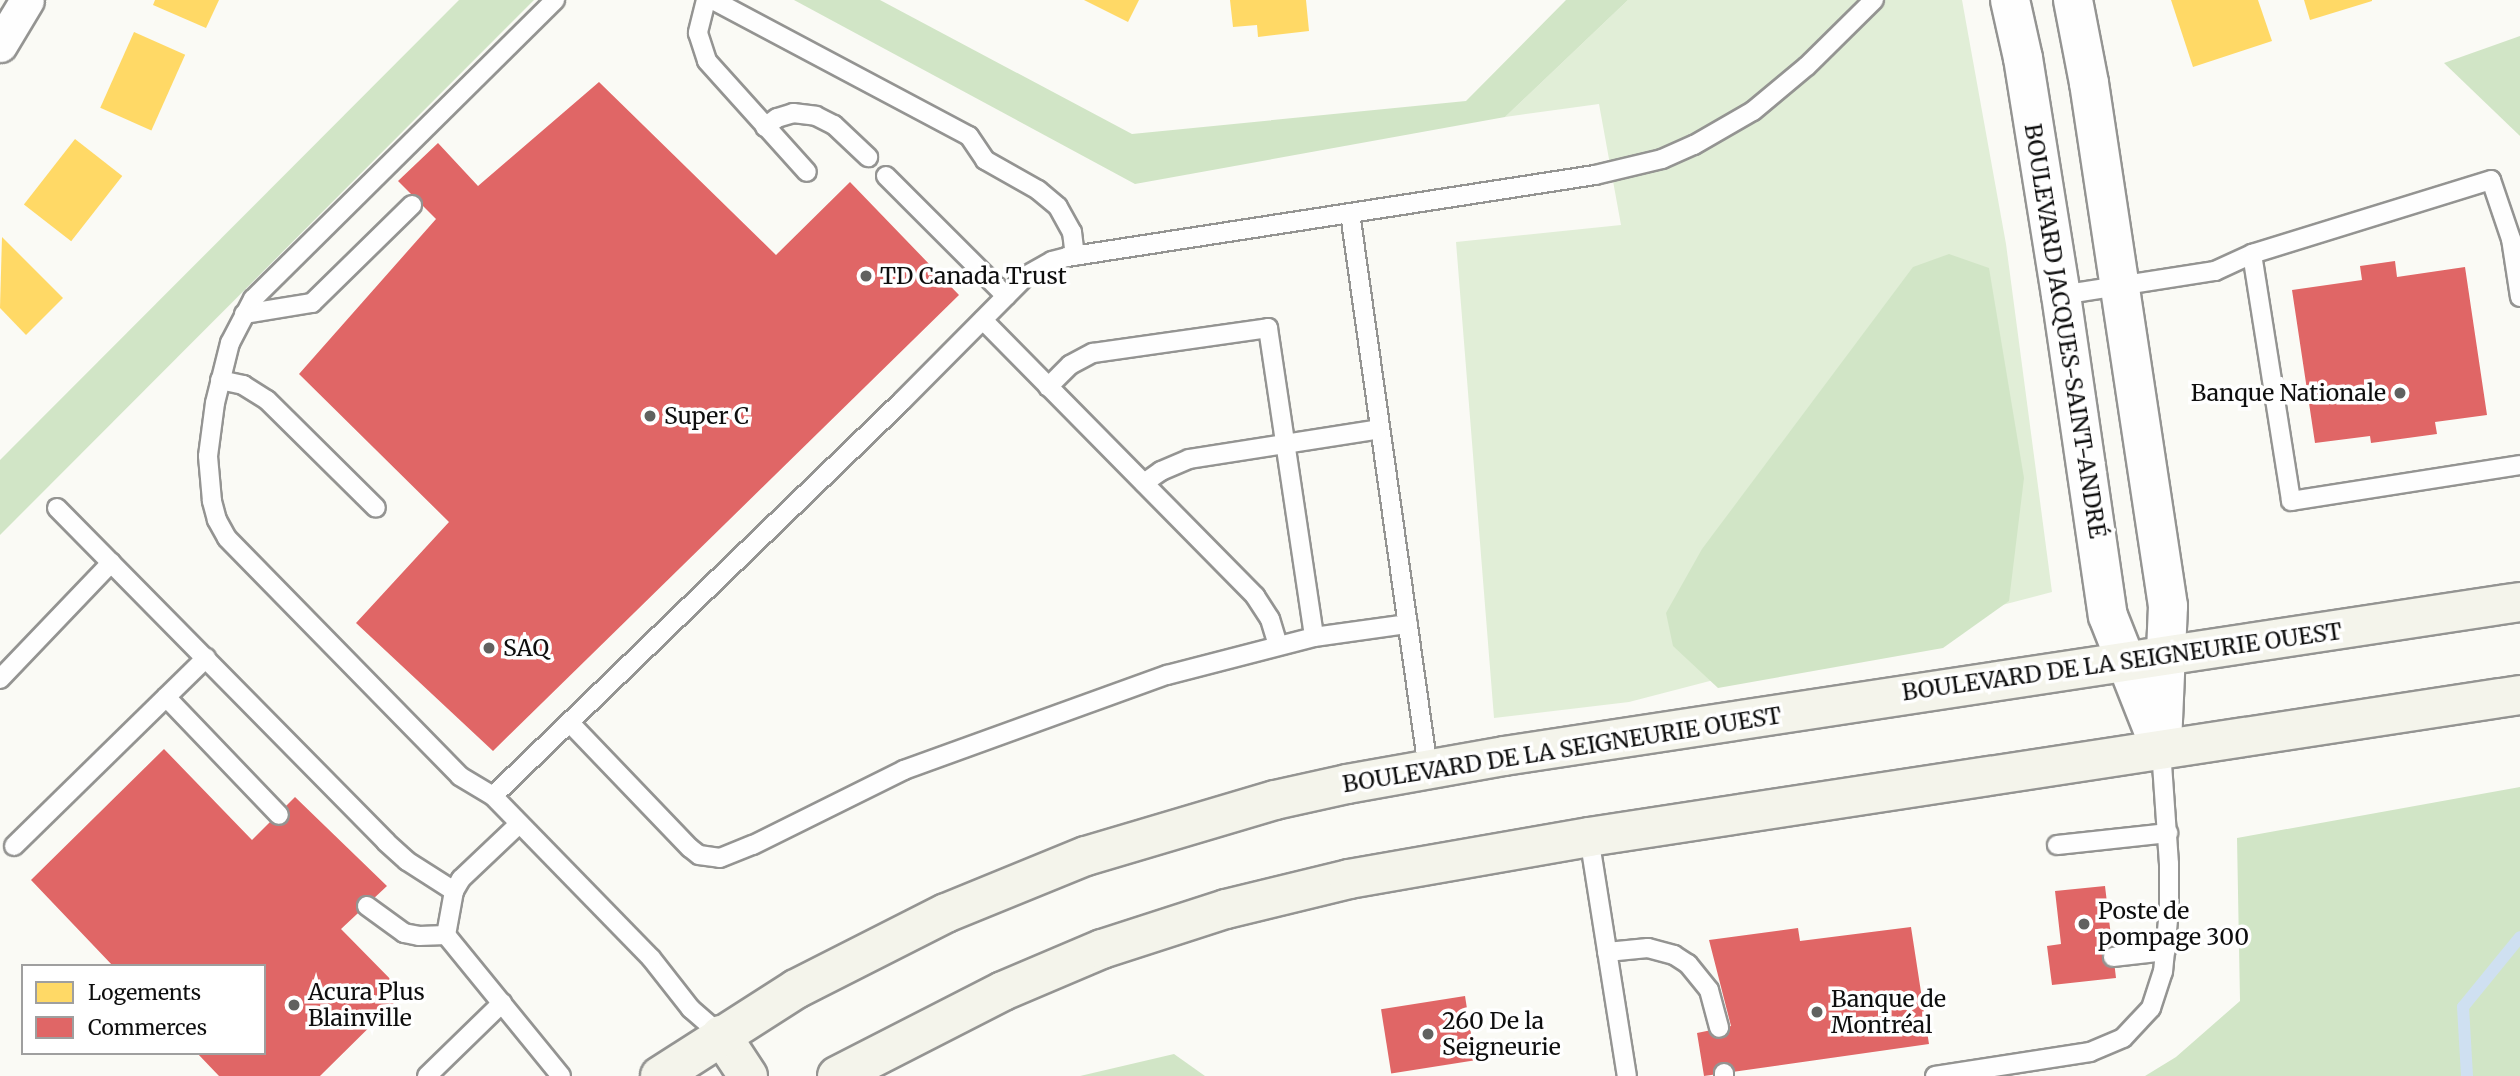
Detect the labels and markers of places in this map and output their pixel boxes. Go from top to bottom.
place label: TD Canada Trust [880,262,1067,290]
marker: TD Canada Trust [858,268,874,284]
place label: Banque Nationale [2191,379,2386,407]
marker: Banque Nationale [2392,385,2408,401]
place label: Super C [664,402,749,430]
marker: Super C [642,408,658,424]
place label: SAQ [503,634,549,662]
marker: SAQ [481,640,497,656]
place label: Poste de pompage 300 [2098,897,2249,951]
marker: Poste de pompage 300 [2076,916,2092,932]
place label: Acura Plus Blainville [308,978,425,1032]
place label: Banque de Montréal [1831,985,1946,1039]
marker: Acura Plus Blainville [286,997,302,1013]
marker: Banque de Montréal [1809,1004,1825,1020]
place label: 260 De la Seigneurie [1442,1007,1561,1061]
marker: 260 De la Seigneurie [1420,1026,1436,1042]

